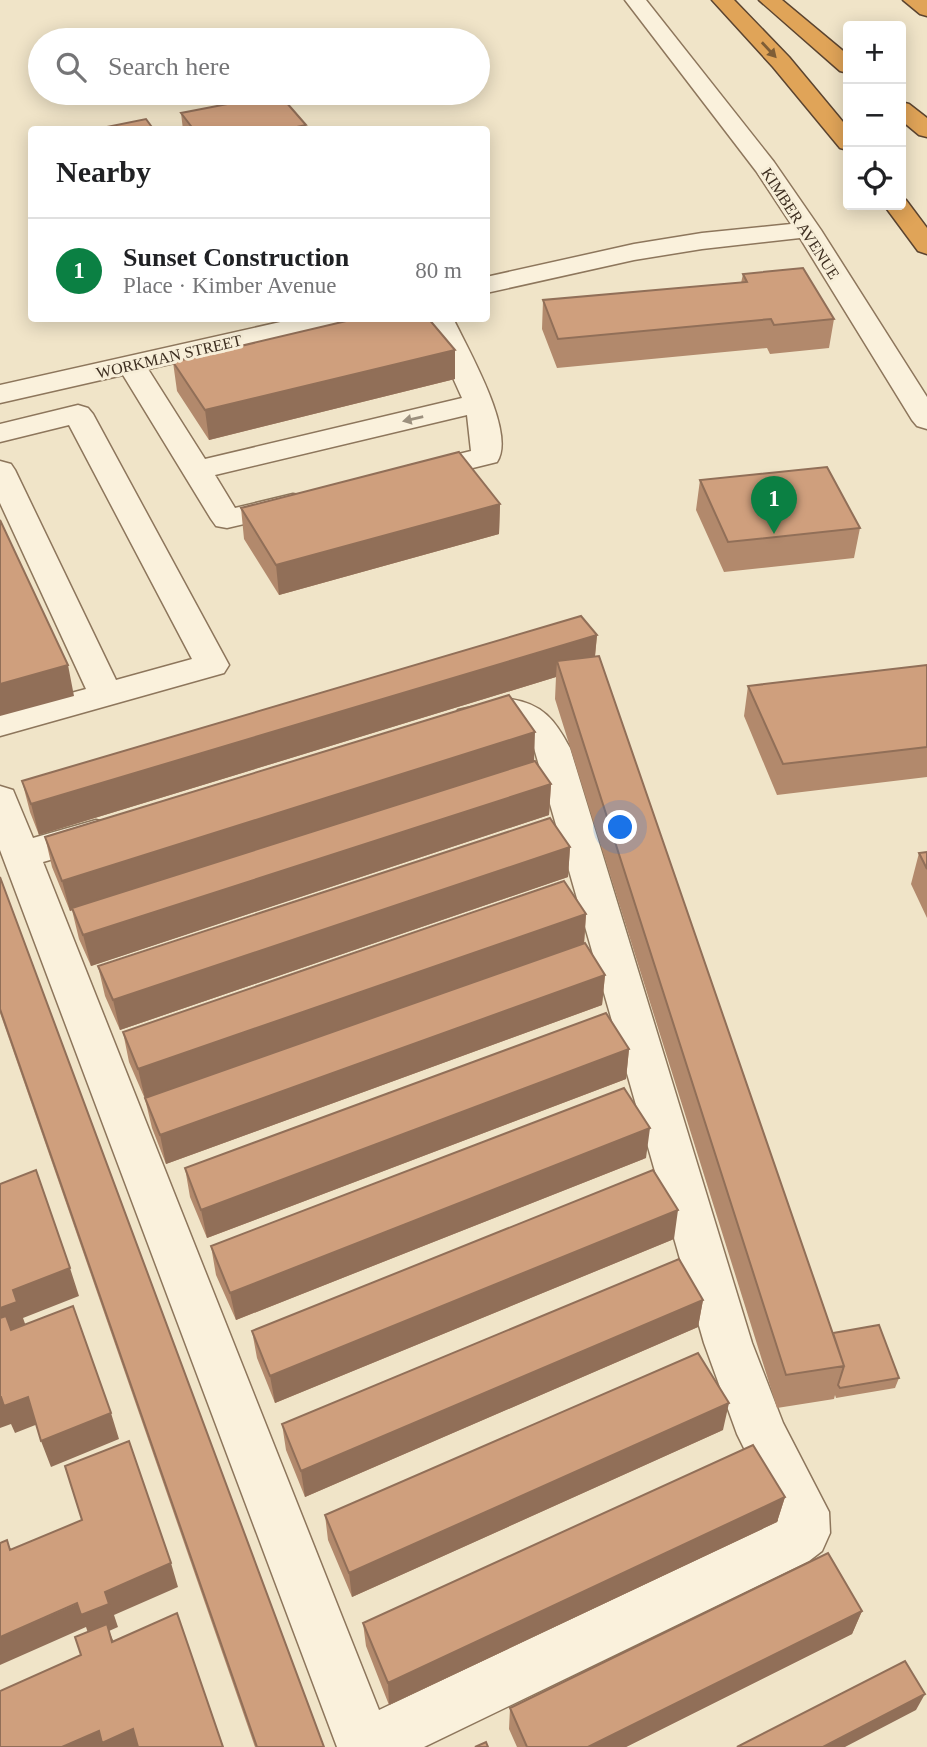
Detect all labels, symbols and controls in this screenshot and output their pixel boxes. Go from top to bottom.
map controls [843,21,906,210]
button: + [843,21,906,84]
search box [28,28,490,105]
one-way arrow [761,41,777,58]
icon: search [52,48,90,86]
text: Search here [108,52,230,81]
button: − [843,84,906,147]
button: locate [843,147,906,210]
text: Nearby [56,155,151,188]
street label: KIMBER AVENUE [758,165,843,282]
text: Sunset Construction [123,243,349,272]
text: 1 [73,258,85,283]
text: 80 m [415,258,462,283]
text: Place · Kimber Avenue [123,273,337,298]
street label: WORKMAN STREET [95,331,244,382]
one-way arrow [402,414,424,425]
pin: 1 [751,476,797,534]
your location [603,810,637,844]

